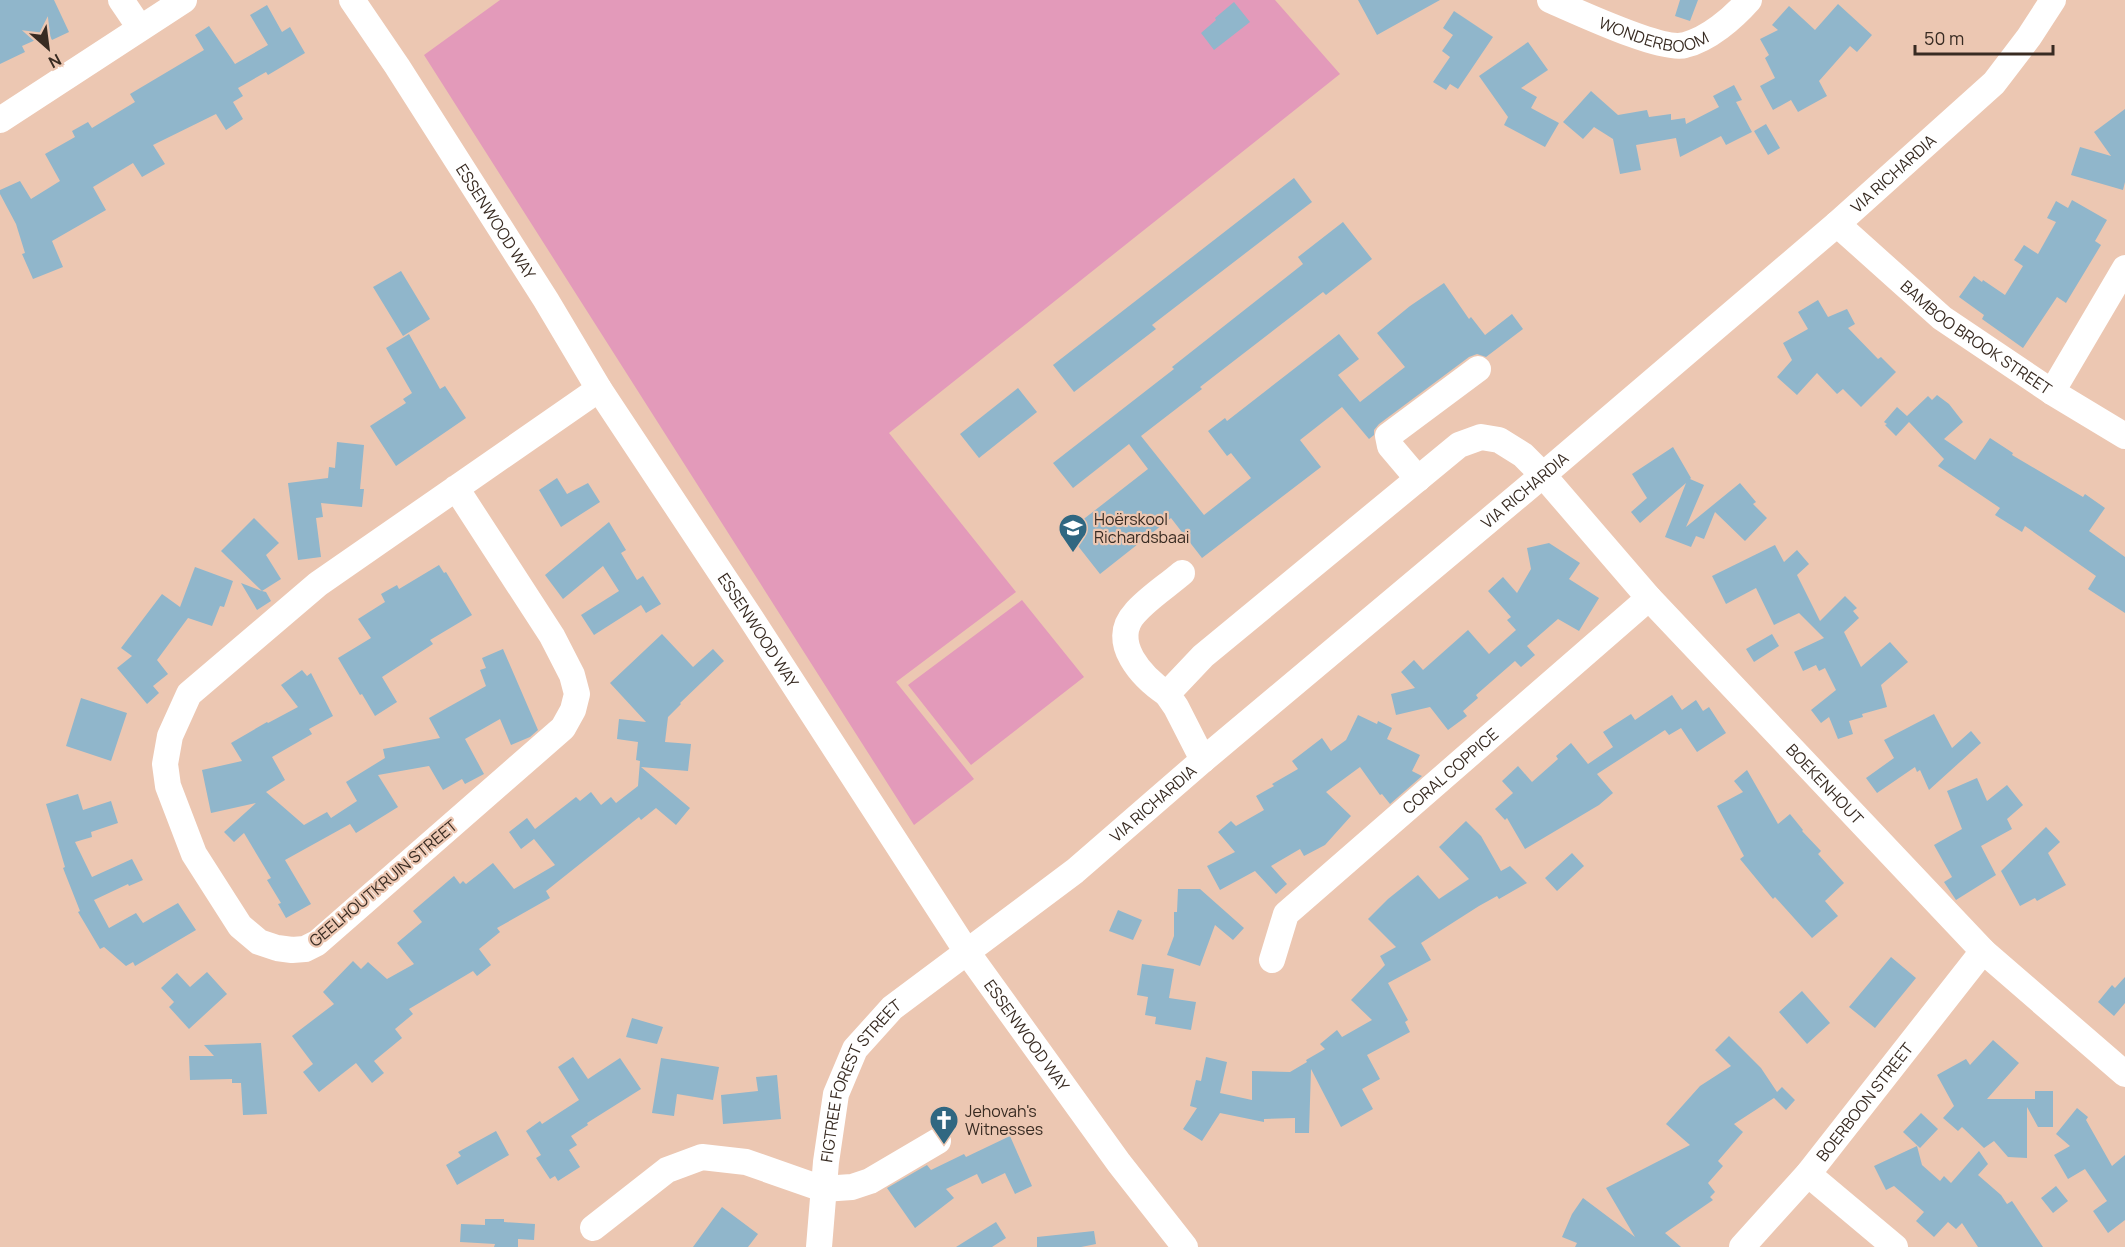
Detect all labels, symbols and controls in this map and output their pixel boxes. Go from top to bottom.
street label: WONDERBOOM [1595,11,1712,57]
north arrow [18,18,78,78]
scale bar [1915,18,2053,56]
text: 50 m [1924,26,1964,50]
text: N [45,49,65,74]
street label: VIA RICHARDIA [1846,129,1941,218]
street label: ESSENWOOD WAY [451,160,541,283]
street label: BAMBOO BROOK STREET [1896,275,2057,400]
street label: VIA RICHARDIA [1476,447,1573,533]
place label: Hoërskool Richardsbaai [1094,508,1190,548]
school or university icon: Hoërskool Richardsbaai [1057,512,1089,554]
street label: ESSENWOOD WAY [713,569,804,692]
street label: CORAL COPPICE [1398,723,1503,819]
street label: BOEKENHOUT [1781,739,1869,829]
street label: VIA RICHARDIA [1105,760,1201,847]
street label: GEELHOUTKRUIN STREET [304,814,462,952]
street label: ESSENWOOD WAY [979,975,1075,1095]
street label: FIGTREE FOREST STREET [815,994,906,1164]
street label: BOERBOON STREET [1811,1038,1918,1166]
place label: Jehovah's Witnesses [965,1100,1043,1140]
church icon: Jehovah's Witnesses [928,1104,960,1146]

